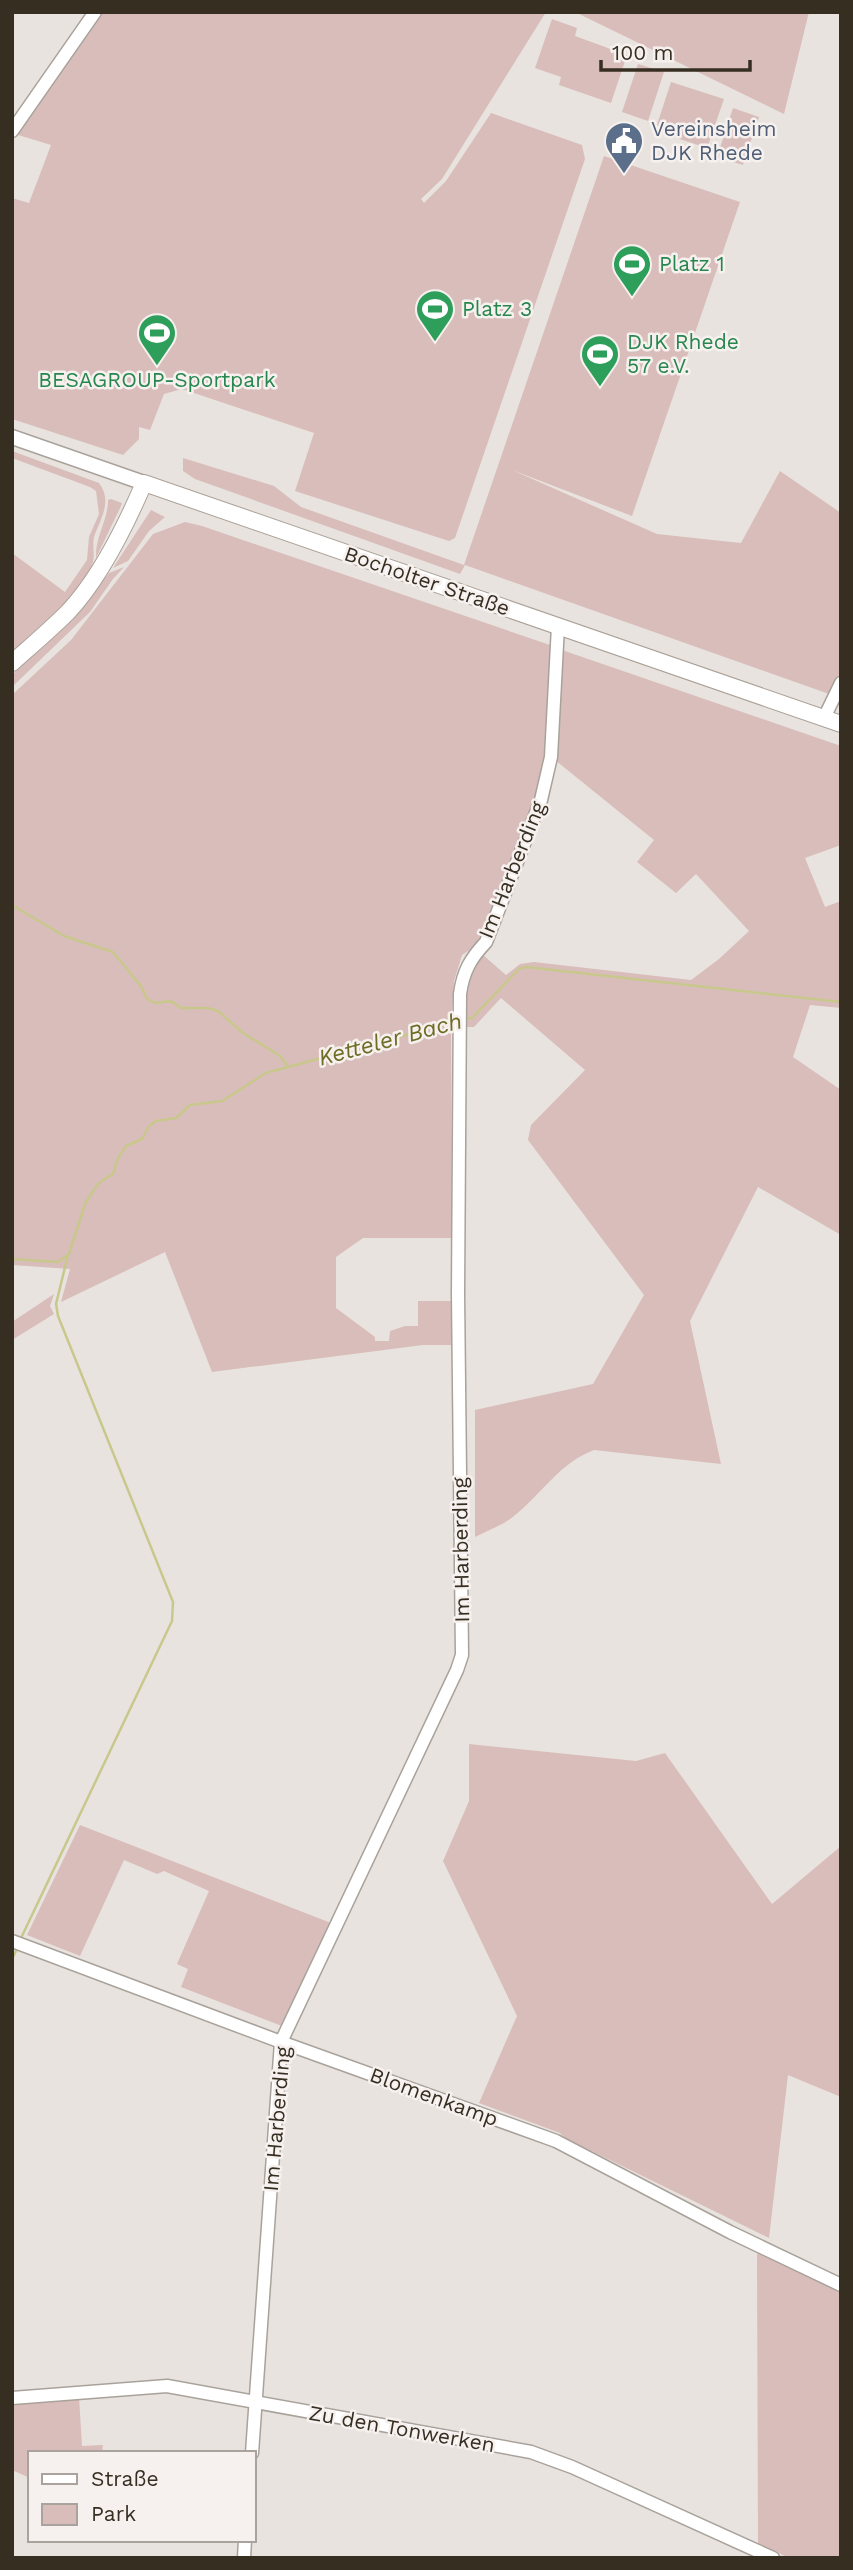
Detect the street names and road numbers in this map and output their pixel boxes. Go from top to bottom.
street label: Bocholter Straße [341,540,513,621]
street label: Im Harberding [473,797,551,942]
street label: Im Harberding [447,1476,474,1623]
street label: Im Harberding [258,2045,295,2193]
street label: Blomenkamp [367,2062,502,2131]
street label: Zu den Tonwerken [307,2400,497,2457]

